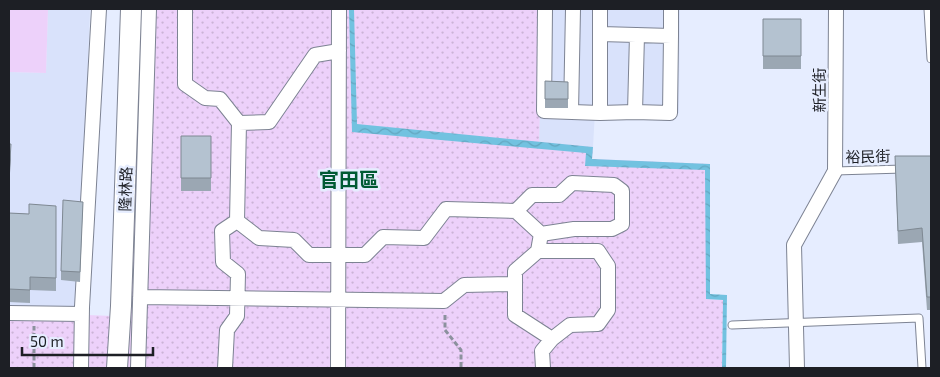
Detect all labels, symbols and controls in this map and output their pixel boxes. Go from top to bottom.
street label: 新生街 [810,67,828,113]
street label: 裕民街 [845,147,891,165]
street label: 隆林路 [115,166,135,212]
district label: 官田區 [319,167,379,191]
scale bar [22,324,154,356]
text: 50 m [30,332,64,350]

